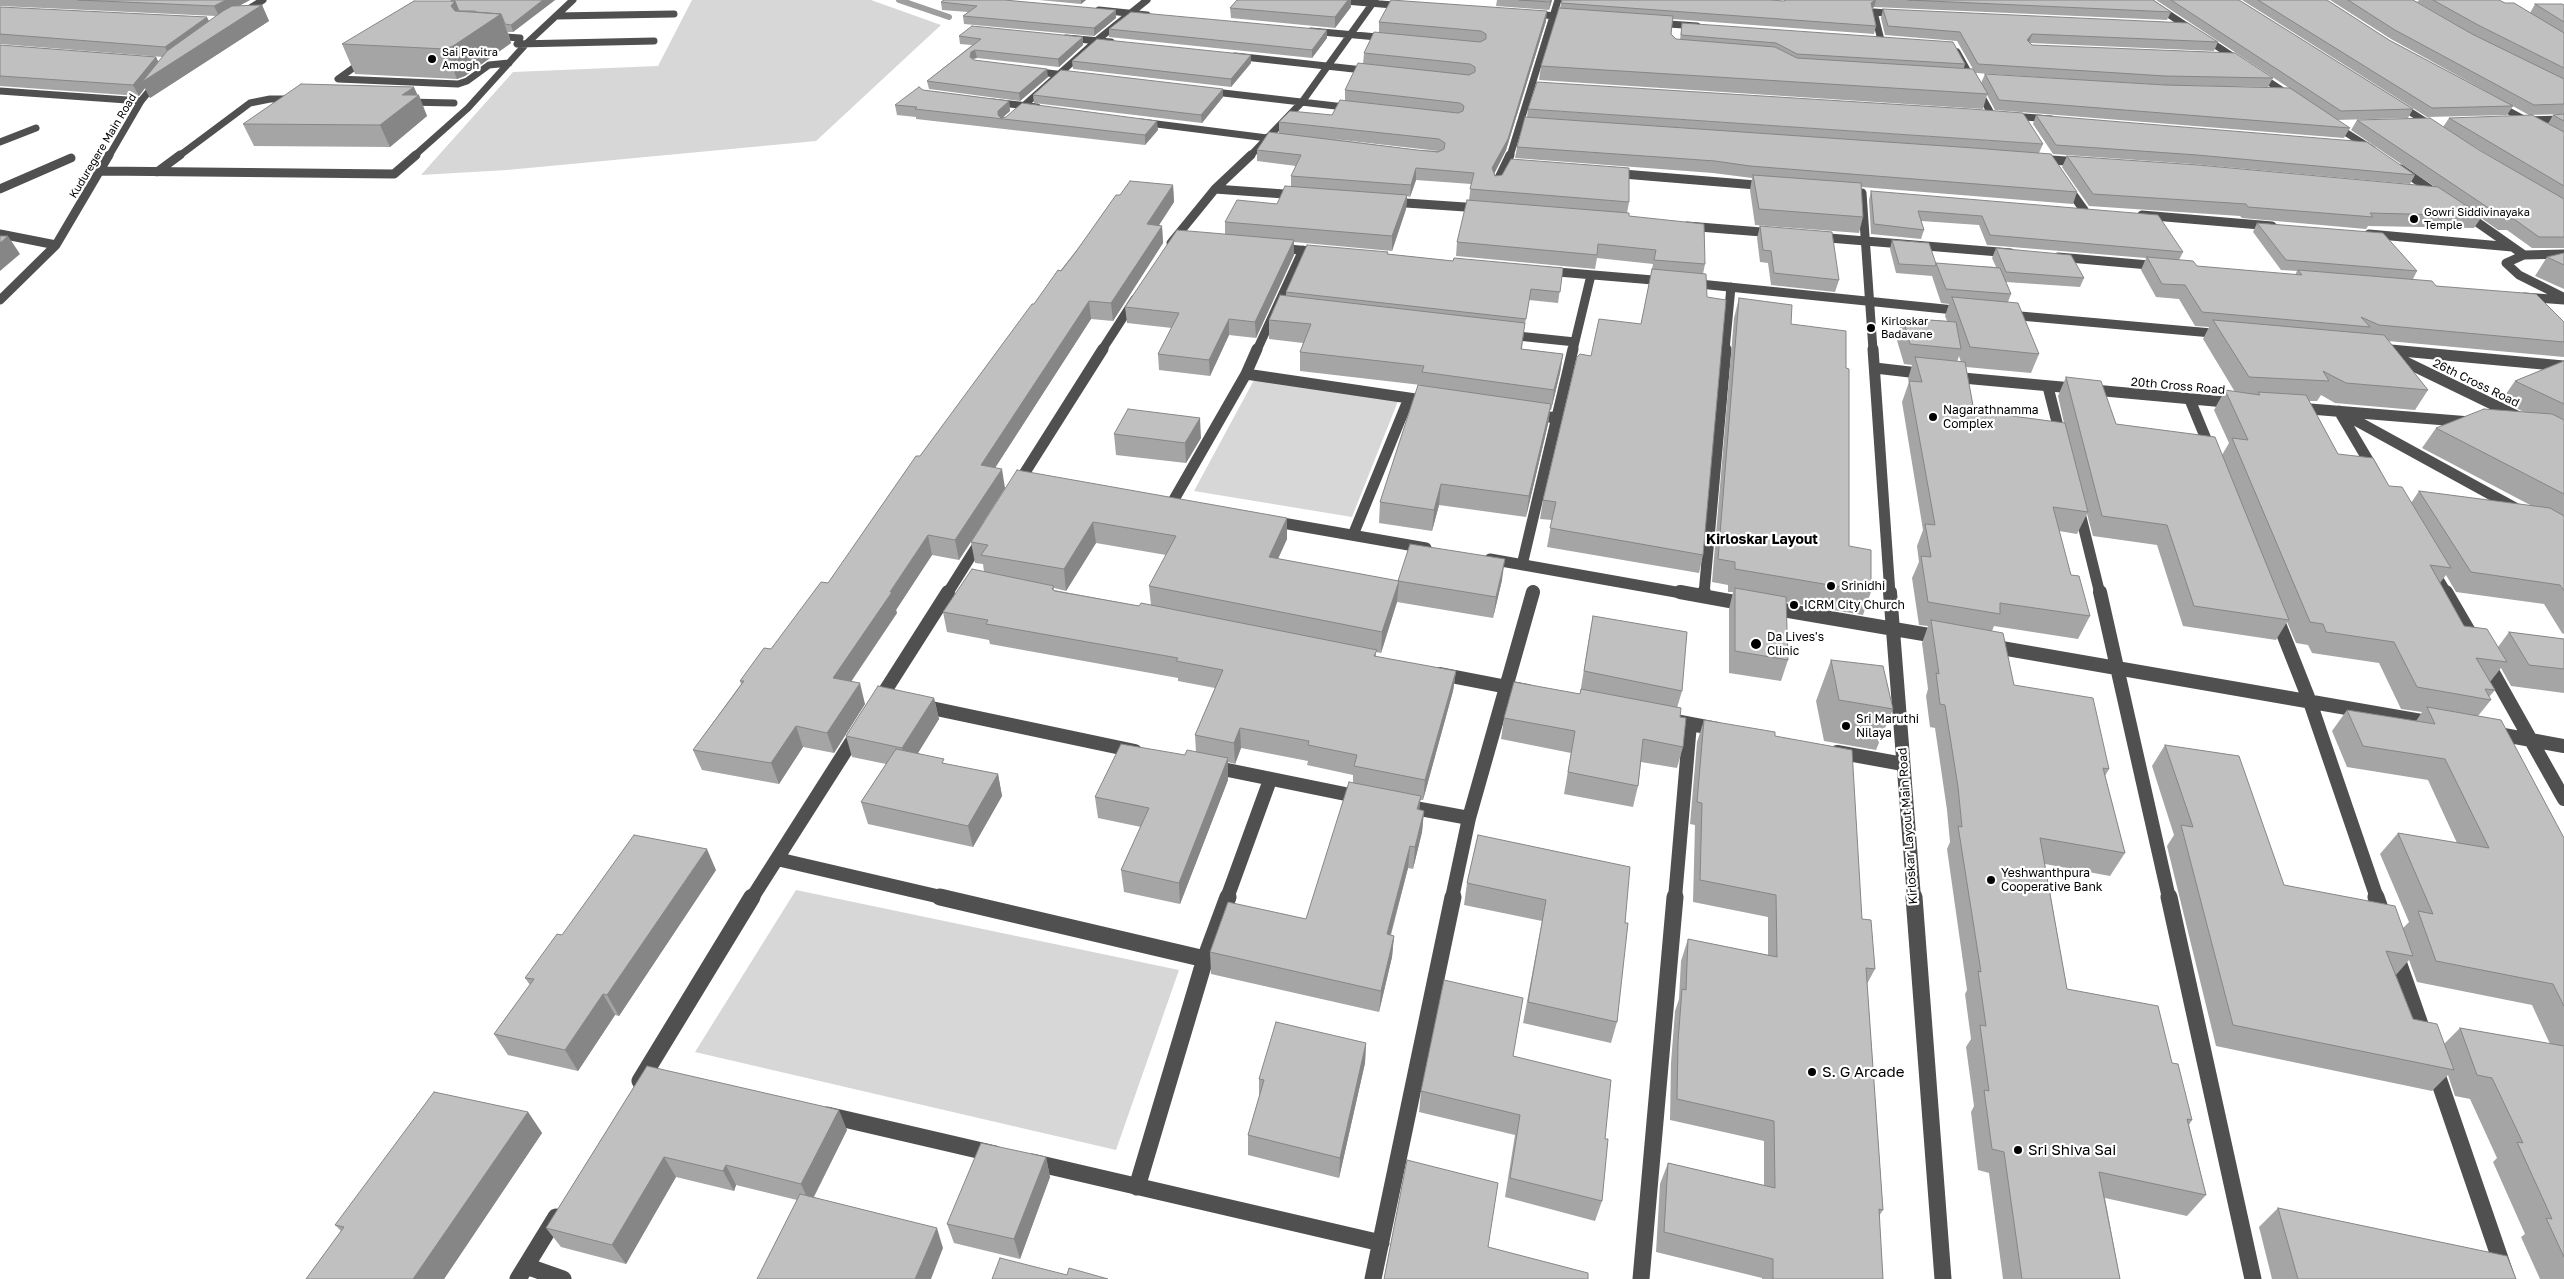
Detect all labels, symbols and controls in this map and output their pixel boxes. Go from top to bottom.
place label: Sai Pavitra Amogh [442,46,498,72]
marker: Sai Pavitra Amogh [426,53,438,65]
street label: Kuduregere Main Road [67,91,139,201]
place label: Gowri Siddivinayaka Temple [2424,206,2530,232]
marker: Gowri Siddivinayaka Temple [2408,213,2420,225]
place label: Kirloskar Badavane [1881,315,1933,341]
marker: Kirloskar Badavane [1865,322,1877,334]
street label: 26th Cross Road [2430,356,2522,410]
street label: 20th Cross Road [2130,375,2226,397]
place label: Nagarathnamma Complex [1943,403,2039,431]
marker: Nagarathnamma Complex [1927,411,1939,423]
district label: Kirloskar Layout [1706,532,1818,548]
place label: Srinidhi [1841,579,1885,593]
marker: Srinidhi [1825,580,1837,592]
place label: ICRM City Church [1804,598,1905,612]
marker: ICRM City Church [1788,599,1800,611]
place label: Da Lives's Clinic [1767,630,1824,658]
marker: Da Lives's Clinic [1749,637,1763,651]
place label: Sri Maruthi Nilaya [1856,712,1919,740]
marker: Sri Maruthi Nilaya [1840,720,1852,732]
street label: Kirloskar Layout Main Road [1895,747,1921,905]
place label: Yeshwanthpura Cooperative Bank [2001,866,2103,894]
marker: Yeshwanthpura Cooperative Bank [1985,874,1997,886]
place label: S. G Arcade [1822,1063,1904,1081]
marker: S. G Arcade [1806,1066,1818,1078]
place label: Sri Shiva Sai [2028,1141,2116,1159]
marker: Sri Shiva Sai [2012,1144,2024,1156]

